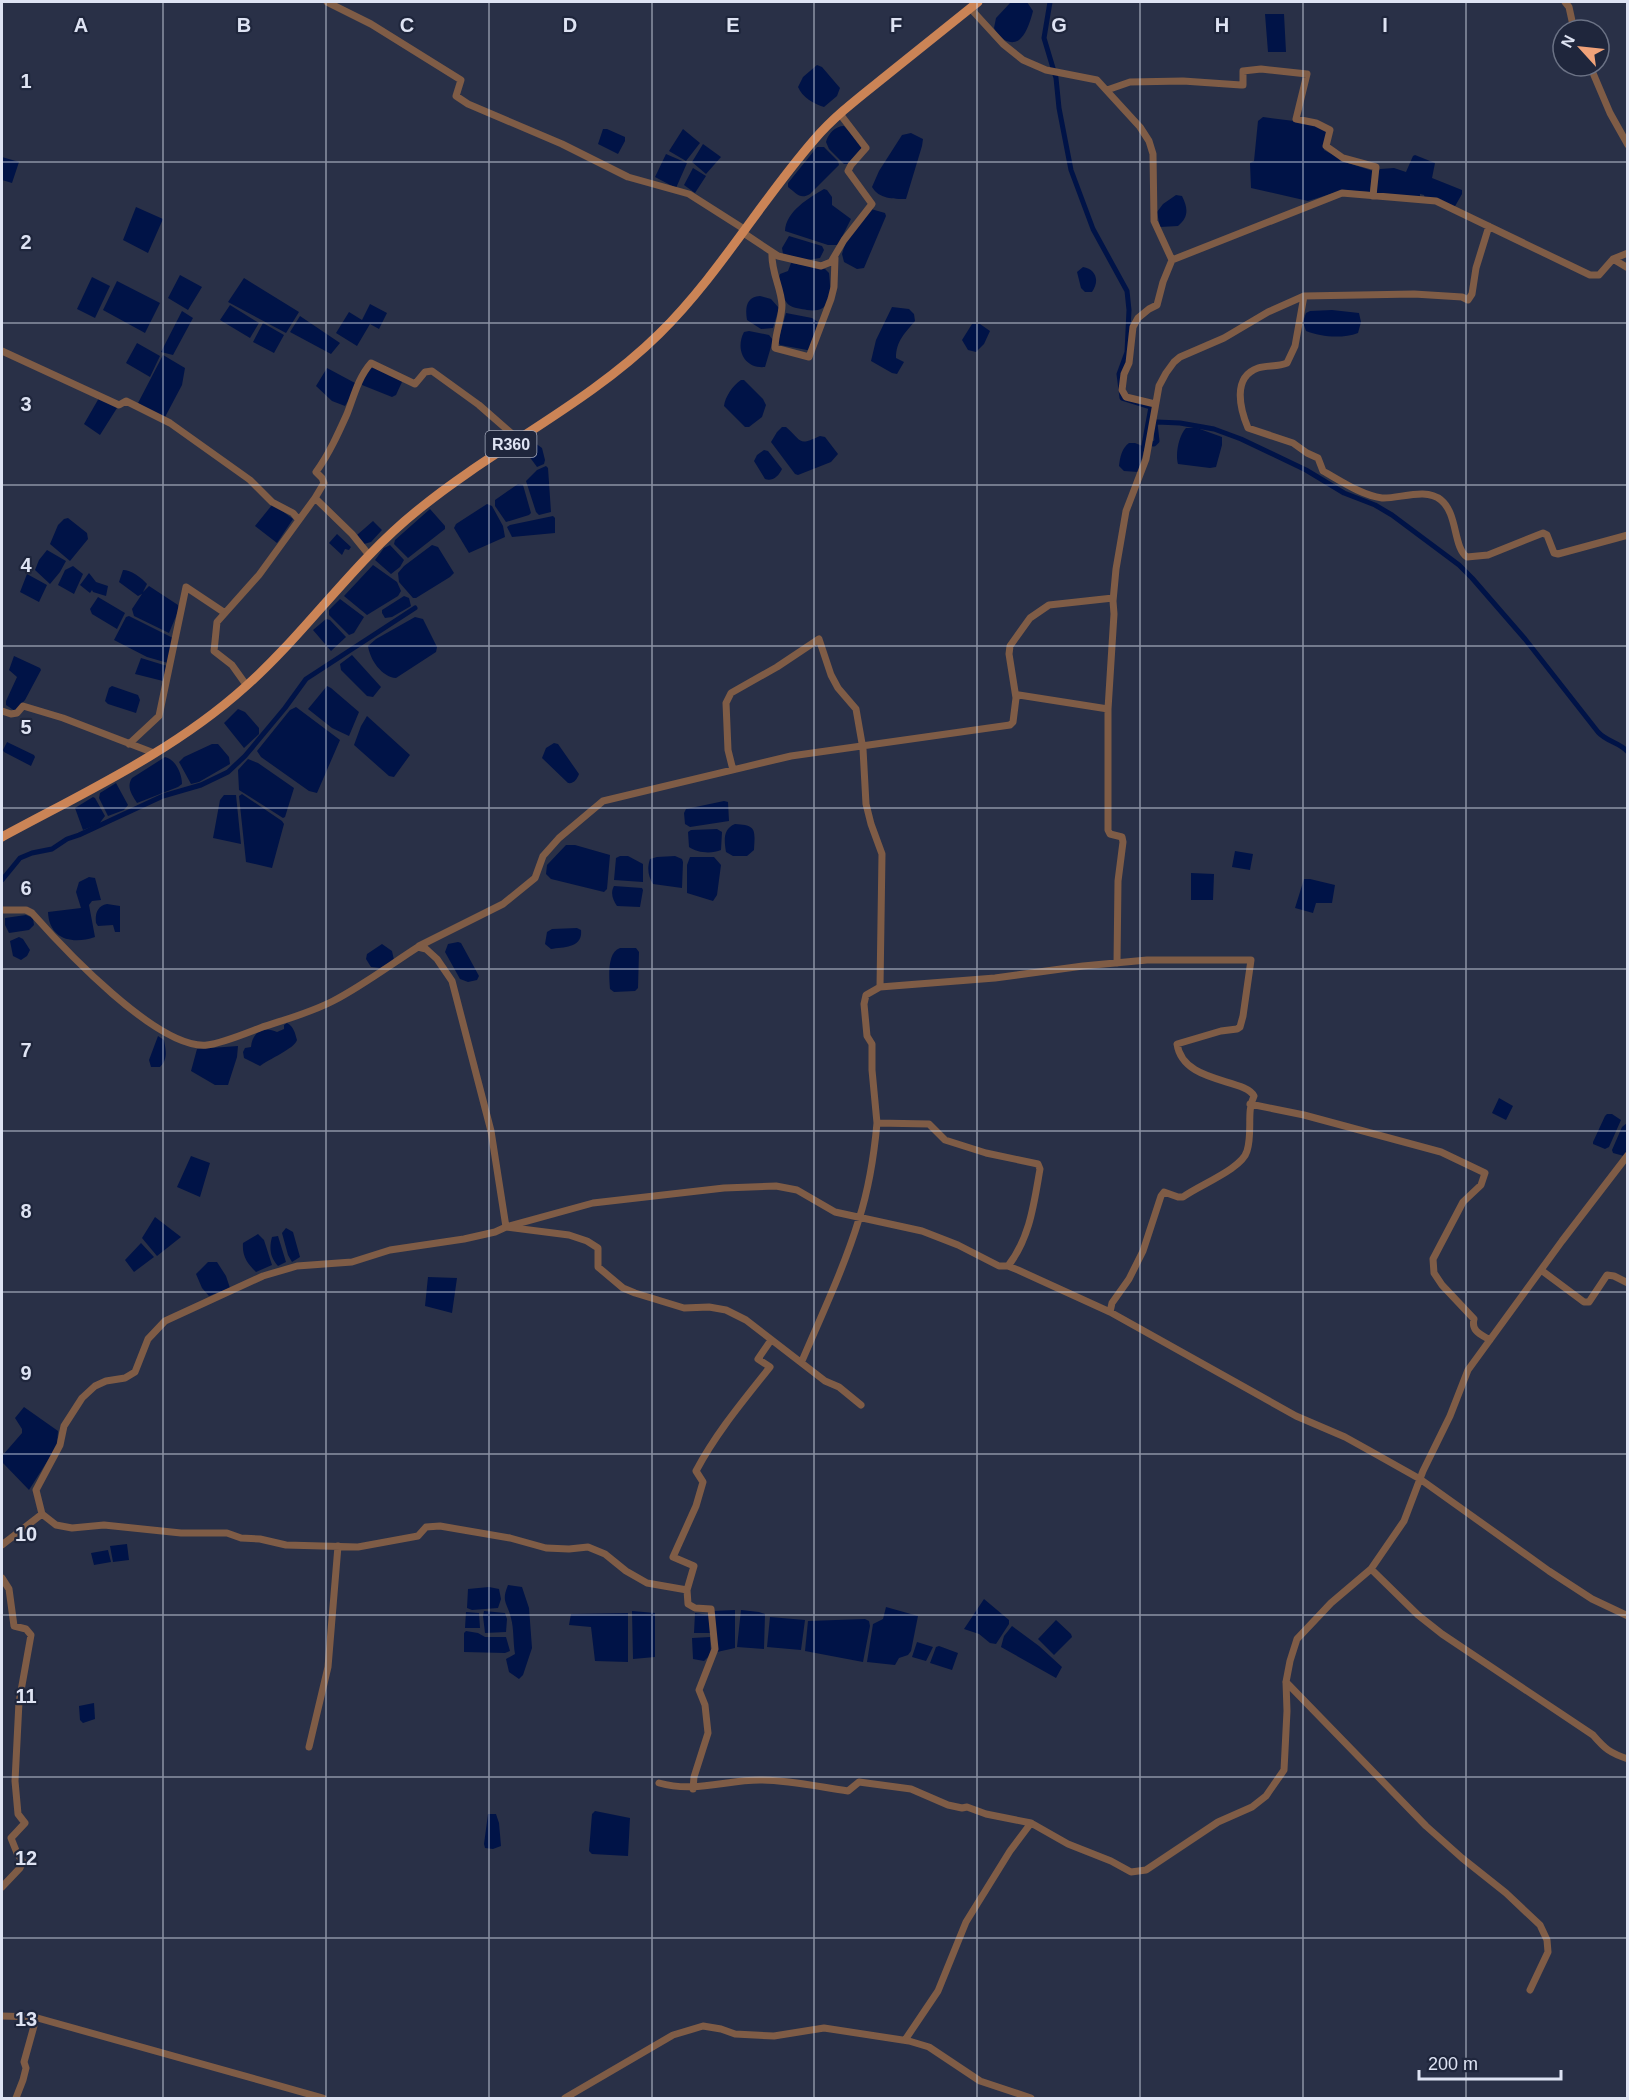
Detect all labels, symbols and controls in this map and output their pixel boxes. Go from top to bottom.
text: A [74,14,88,36]
text: B [237,14,251,36]
text: C [400,14,414,36]
text: D [563,14,577,36]
text: E [726,14,740,36]
text: F [890,14,902,36]
text: G [1051,14,1067,36]
text: H [1215,14,1229,36]
text: I [1382,14,1388,36]
north arrow [1551,18,1611,78]
text: N [1558,32,1578,50]
text: 1 [20,70,32,92]
text: 2 [20,231,32,253]
text: 3 [20,393,32,415]
road number: R360 [486,431,536,457]
text: 4 [20,554,32,576]
text: 5 [20,716,32,738]
text: 6 [20,877,32,899]
text: 7 [20,1039,32,1061]
text: 8 [20,1200,32,1222]
text: 9 [20,1362,32,1384]
text: 10 [15,1523,37,1545]
text: 11 [15,1685,37,1707]
text: 12 [15,1847,37,1869]
text: 13 [15,2008,37,2030]
scale bar [1419,2043,1562,2081]
text: 200 m [1428,2054,1478,2074]

